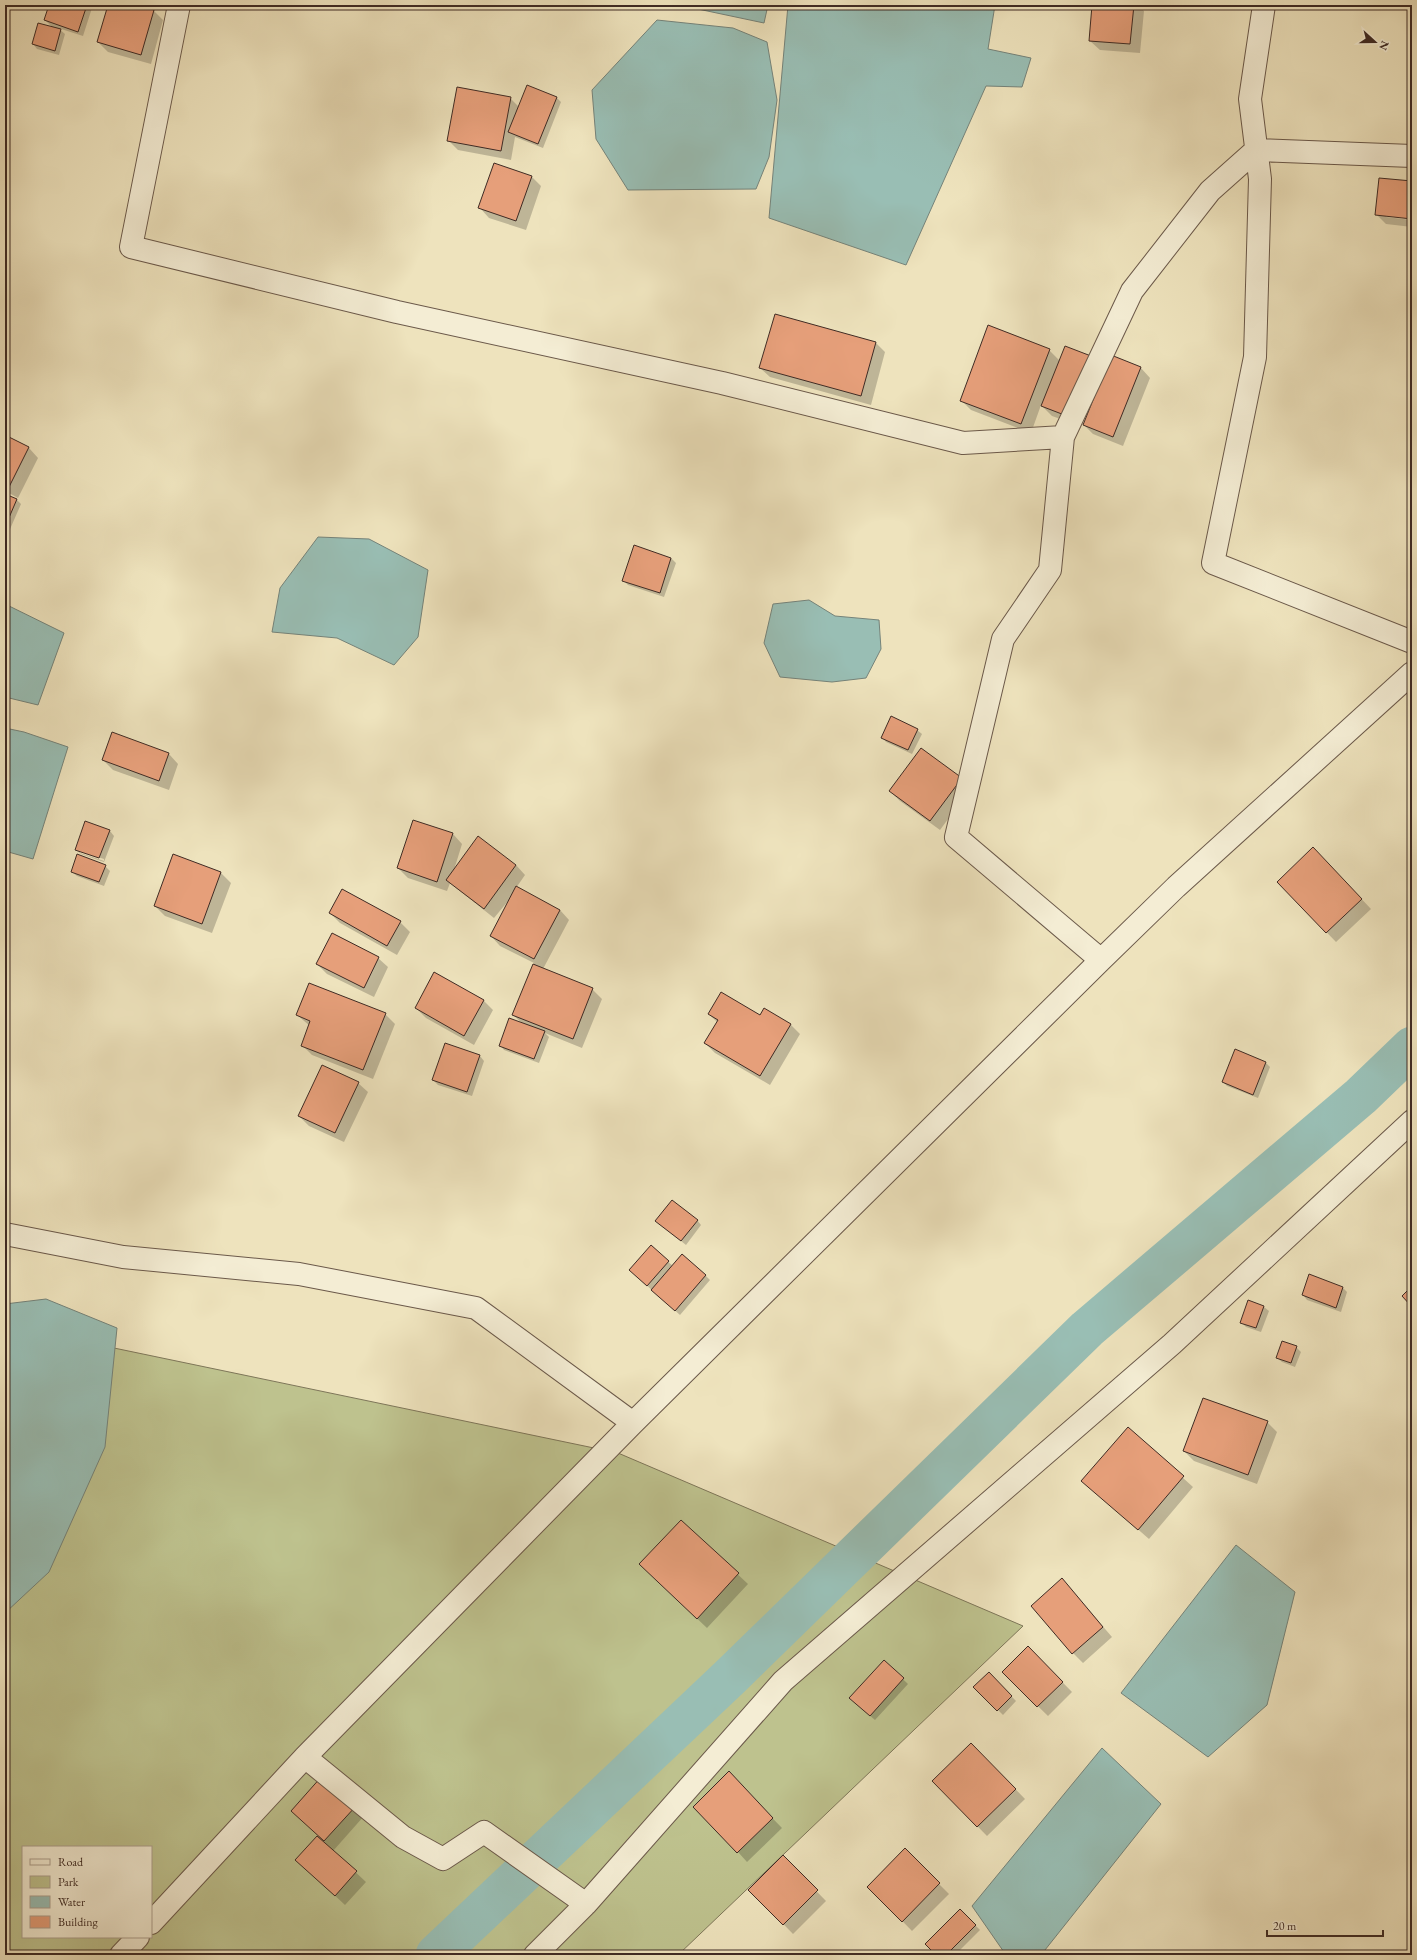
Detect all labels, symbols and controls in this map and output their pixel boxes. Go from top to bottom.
north arrow [1355,22,1395,62]
text: N [1376,39,1392,52]
legend [22,1846,152,1938]
text: Road [58,1854,84,1870]
text: Park [58,1874,79,1890]
text: Water [58,1894,85,1910]
scale bar [1267,1912,1383,1938]
text: Building [58,1914,99,1930]
text: 20 m [1273,1918,1297,1934]

